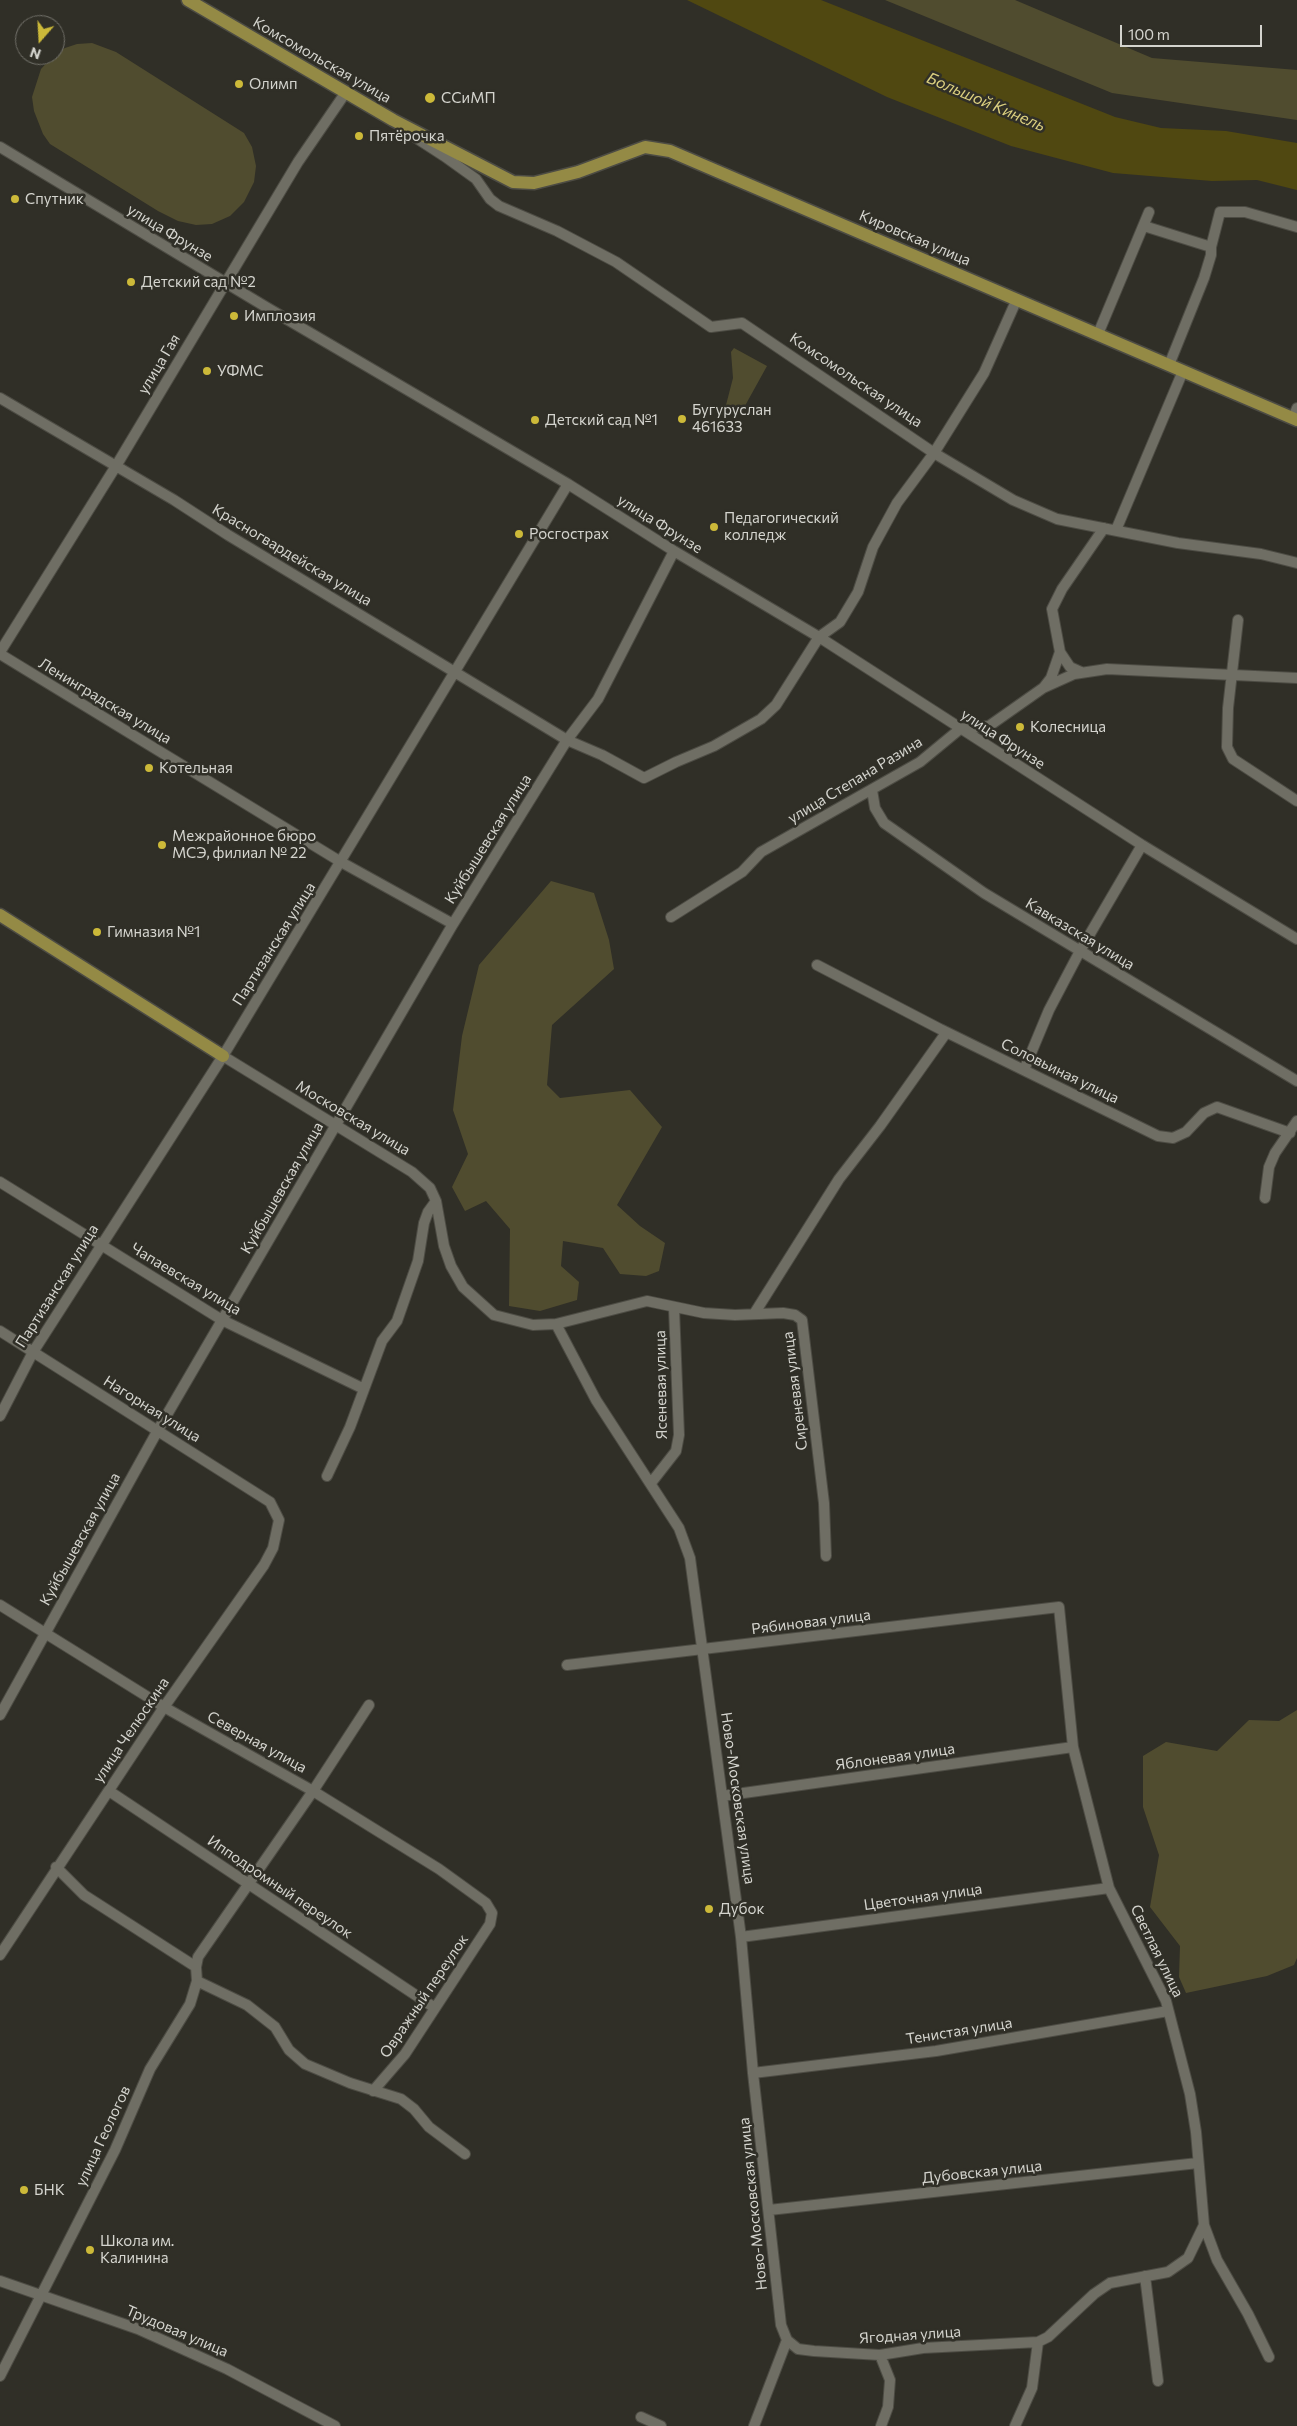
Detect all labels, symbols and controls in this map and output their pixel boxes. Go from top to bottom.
street label: Комсомольская улица [250,13,394,107]
north arrow [15,15,65,65]
scale bar [1122,15,1264,47]
text: 100 m [1128,25,1170,43]
text: N [28,44,43,63]
water label: Большой Кинель [924,68,1048,136]
place label: Олимп [249,75,298,93]
marker: Олимп [233,78,245,90]
place label: ССиМП [441,89,496,107]
marker: ССиМП [423,91,437,105]
place label: Пятёрочка [369,127,444,145]
marker: Пятёрочка [353,130,365,142]
place label: Спутник [25,190,84,208]
marker: Спутник [9,193,21,205]
street label: улица Фрунзе [124,200,216,266]
street label: Кировская улица [857,206,973,270]
place label: Детский сад №2 [141,273,256,291]
marker: Детский сад №2 [125,276,137,288]
place label: Имплозия [244,307,316,325]
marker: Имплозия [228,310,240,322]
street label: Комсомольская улица [786,329,926,431]
street label: улица Гая [134,331,184,397]
place label: УФМС [217,362,263,380]
marker: УФМС [201,365,213,377]
place label: Бугуруслан 461633 [692,401,772,436]
place label: Детский сад №1 [545,411,658,429]
marker: Бугуруслан 461633 [676,413,688,425]
marker: Детский сад №1 [529,414,541,426]
street label: улица Фрунзе [614,491,706,557]
street label: Красногвардейская улица [209,500,375,610]
place label: Педагогический колледж [724,509,839,544]
marker: Педагогический колледж [708,521,720,533]
place label: Росгострах [529,525,609,543]
marker: Росгострах [513,528,525,540]
street label: Ленинградская улица [35,654,175,748]
street label: улица Фрунзе [958,705,1048,773]
place label: Колесница [1030,718,1106,736]
marker: Колесница [1014,721,1026,733]
street label: улица Степана Разина [784,733,926,827]
place label: Котельная [159,759,233,777]
marker: Котельная [143,762,155,774]
street label: Куйбышевская улица [441,771,535,907]
place label: Межрайонное бюро МСЭ, филиал № 22 [172,827,316,862]
marker: Межрайонное бюро МСЭ, филиал № 22 [156,839,168,851]
street label: Партизанская улица [229,879,319,1009]
street label: Кавказская улица [1022,894,1138,974]
place label: Гимназия №1 [107,923,200,941]
marker: Гимназия №1 [91,926,103,938]
street label: Соловьиная улица [998,1035,1122,1107]
street label: Московская улица [293,1077,413,1159]
street label: Куйбышевская улица [237,1119,327,1257]
street label: Партизанская улица [12,1221,102,1351]
street label: Чапаевская улица [128,1239,244,1319]
street label: Ясеневая улица [651,1330,671,1440]
street label: Сиреневая улица [779,1331,811,1451]
street label: Нагорная улица [100,1372,204,1446]
street label: Куйбышевская улица [36,1469,124,1609]
street label: Рябиновая улица [750,1606,872,1638]
street label: улица Челюскина [89,1674,173,1786]
street label: Северная улица [204,1707,310,1777]
street label: Ново-Московская улица [717,1711,759,1885]
street label: Яблоневая улица [834,1740,956,1774]
street label: Ипподромный переулок [204,1832,356,1942]
street label: Цветочная улица [863,1880,983,1914]
place label: Дубок [719,1900,765,1918]
street label: Светлая улица [1127,1902,1187,2000]
marker: Дубок [703,1903,715,1915]
street label: Овражный переулок [376,1931,472,2061]
street label: Тенистая улица [904,2014,1014,2048]
street label: улица Геологов [72,2083,134,2189]
street label: Ново-Московская улица [735,2117,771,2291]
street label: Дубовская улица [921,2157,1043,2187]
place label: БНК [34,2181,65,2199]
marker: БНК [18,2184,30,2196]
place label: Школа им. Калинина [100,2232,174,2267]
marker: Школа им. Калинина [84,2244,96,2256]
street label: Трудовая улица [123,2301,231,2361]
street label: Ягодная улица [858,2322,962,2348]

